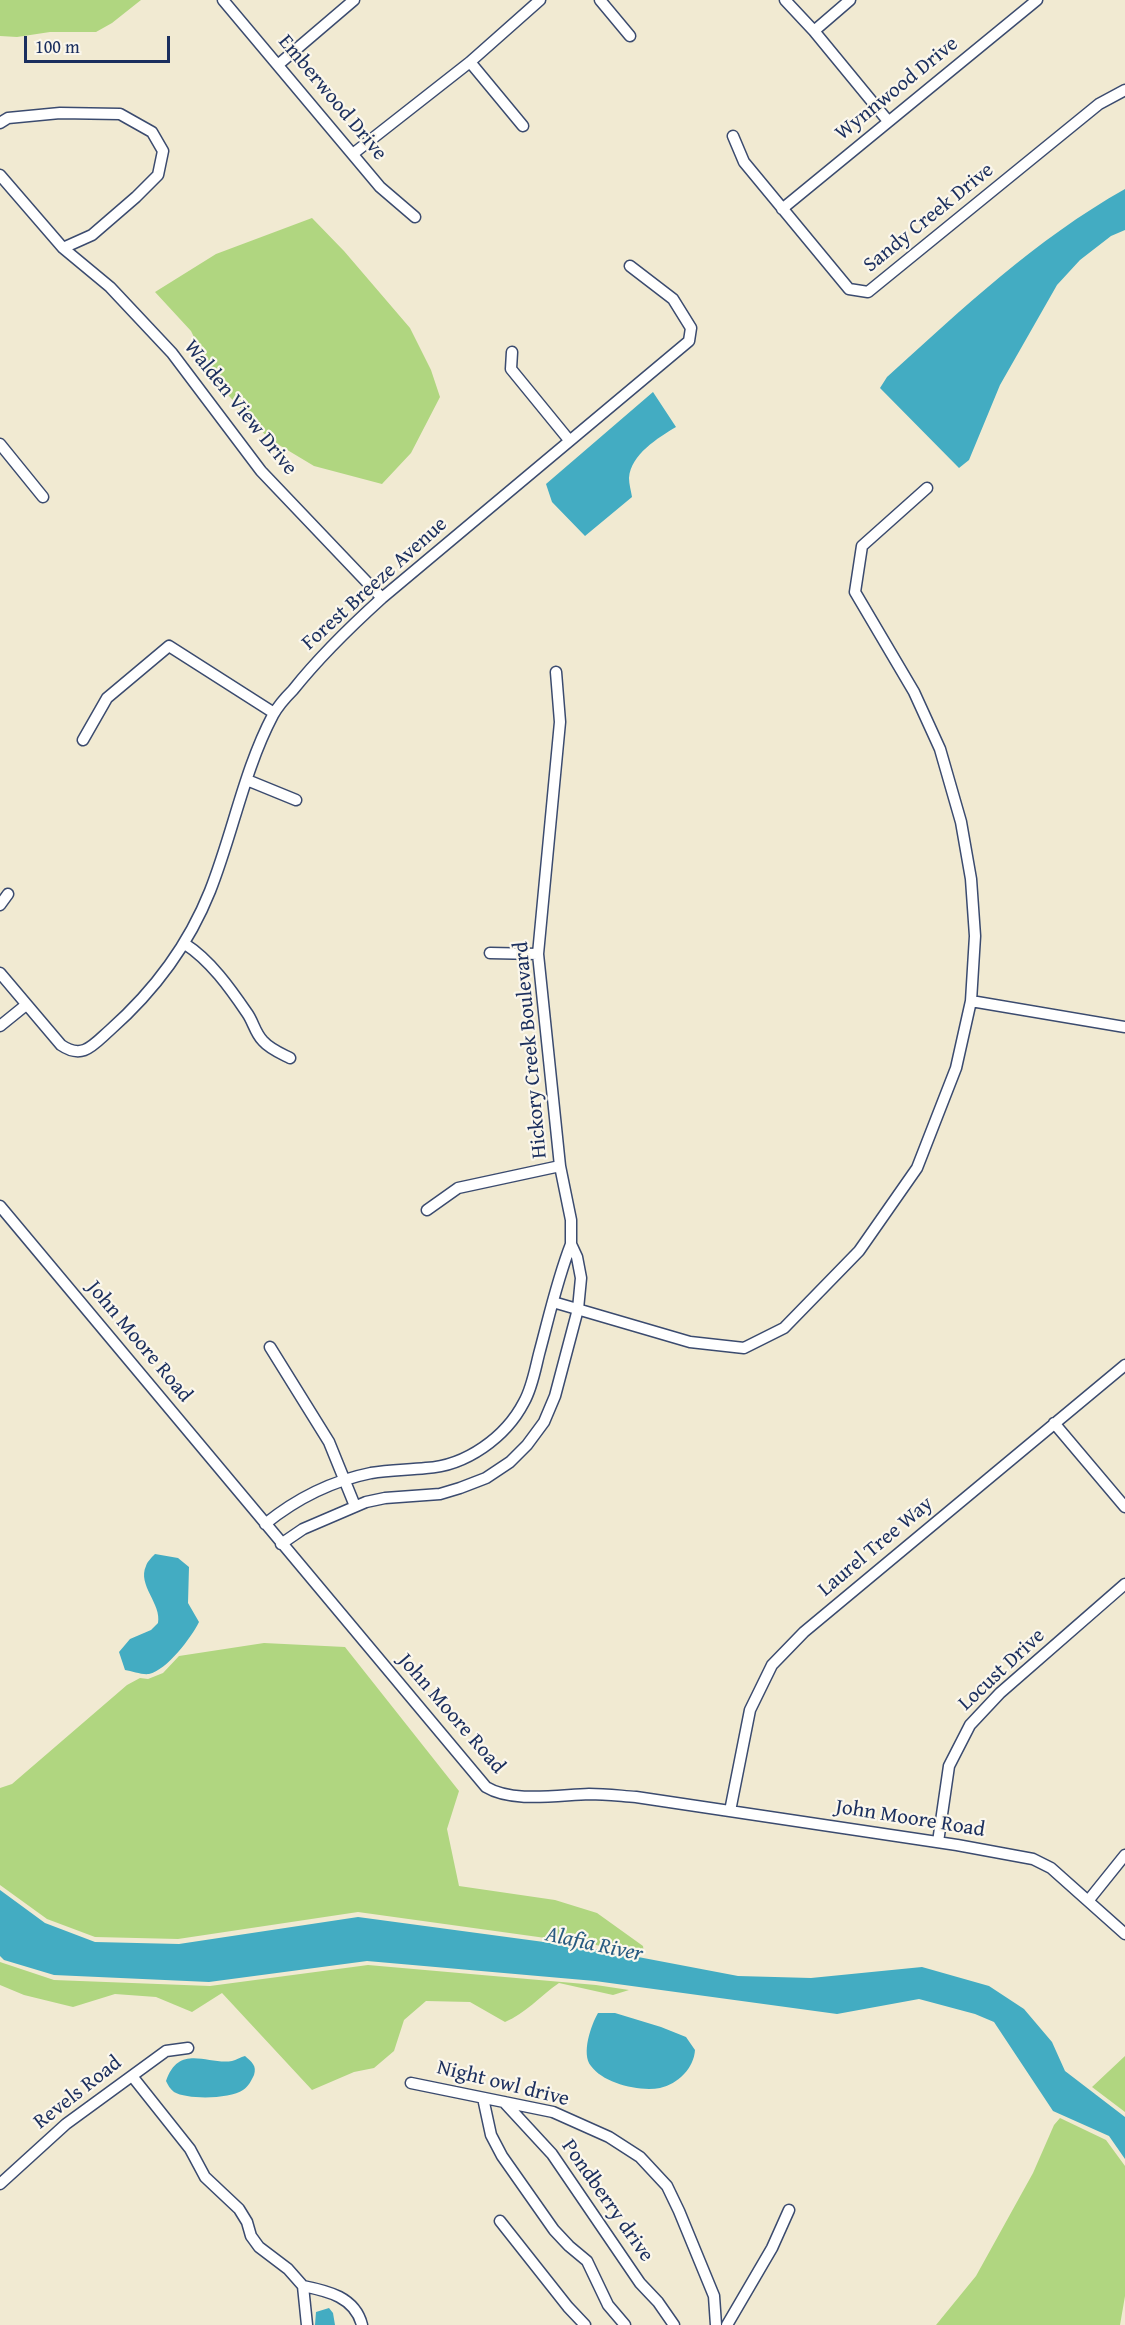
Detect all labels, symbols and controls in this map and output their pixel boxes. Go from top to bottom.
scale bar [27,24,172,62]
street label: Emberwood Drive [272,30,392,166]
street label: Wynnwood Drive [830,32,964,146]
text: 100 m [35,33,80,60]
street label: Sandy Creek Drive [859,158,999,278]
street label: Walden View Drive [178,335,302,481]
street label: Forest Breeze Avenue [297,512,453,656]
street label: Hickory Creek Boulevard [509,941,553,1159]
street label: John Moore Road [81,1276,197,1408]
street label: Laurel Tree Way [813,1492,939,1602]
street label: Locust Drive [954,1624,1050,1716]
street label: John Moore Road [392,1649,510,1779]
street label: John Moore Road [833,1795,987,1843]
water label: Alafia River [543,1922,645,1968]
street label: Revels Road [29,2051,127,2135]
street label: Night owl drive [434,2055,572,2113]
street label: Pondberry drive [555,2135,659,2267]

